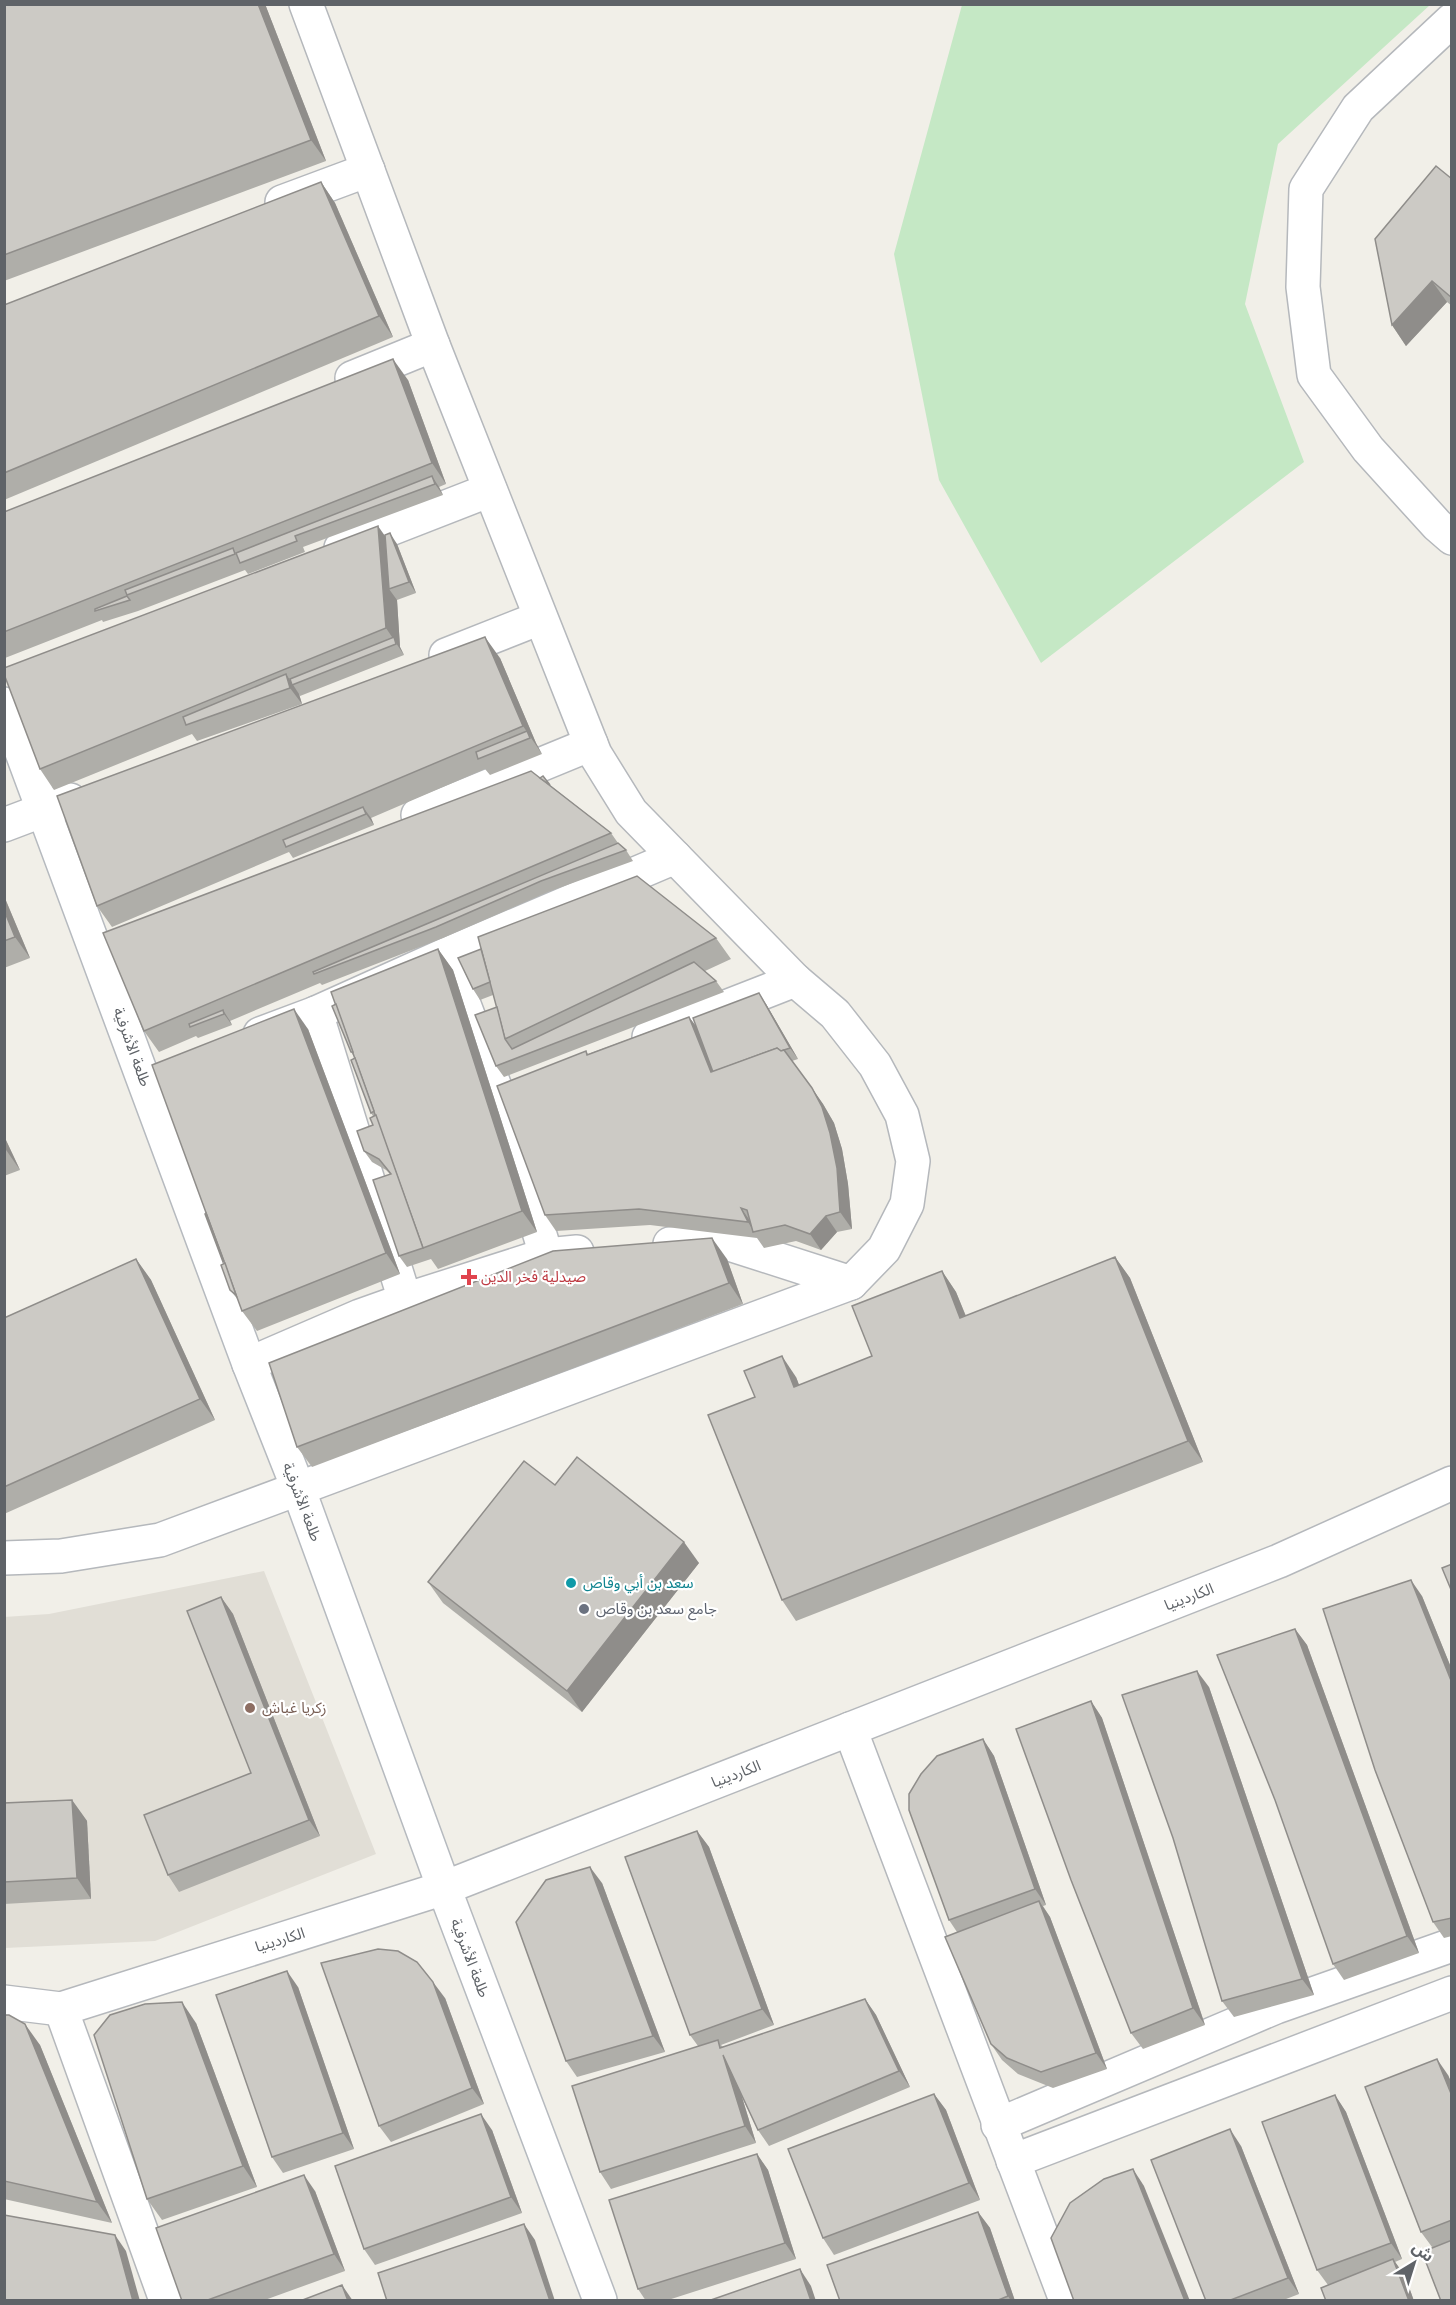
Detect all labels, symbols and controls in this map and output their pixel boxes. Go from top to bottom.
street label: طلعة الأشرفية [108,1005,156,1089]
place label: صيدلية فخر الدين [481,1267,586,1287]
marker: صيدلية فخر الدين [462,1270,476,1284]
street label: طلعة الأشرفية [278,1460,326,1544]
place label: سعد بن أبي وقاص [583,1573,694,1594]
marker: سعد بن أبي وقاص [564,1576,578,1590]
street label: الكاردينيا [1161,1578,1217,1616]
place label: جامع سعد بن وقاص [596,1599,717,1621]
marker: جامع سعد بن وقاص [577,1602,591,1616]
place label: زكريا غباش [262,1698,327,1718]
marker: زكريا غباش [243,1701,257,1715]
street label: الكاردينيا [708,1755,764,1793]
street label: طلعة الأشرفية [446,1916,494,2000]
street label: الكاردينيا [253,1923,307,1957]
north arrow [1384,2233,1444,2293]
text: ش [1408,2237,1438,2267]

